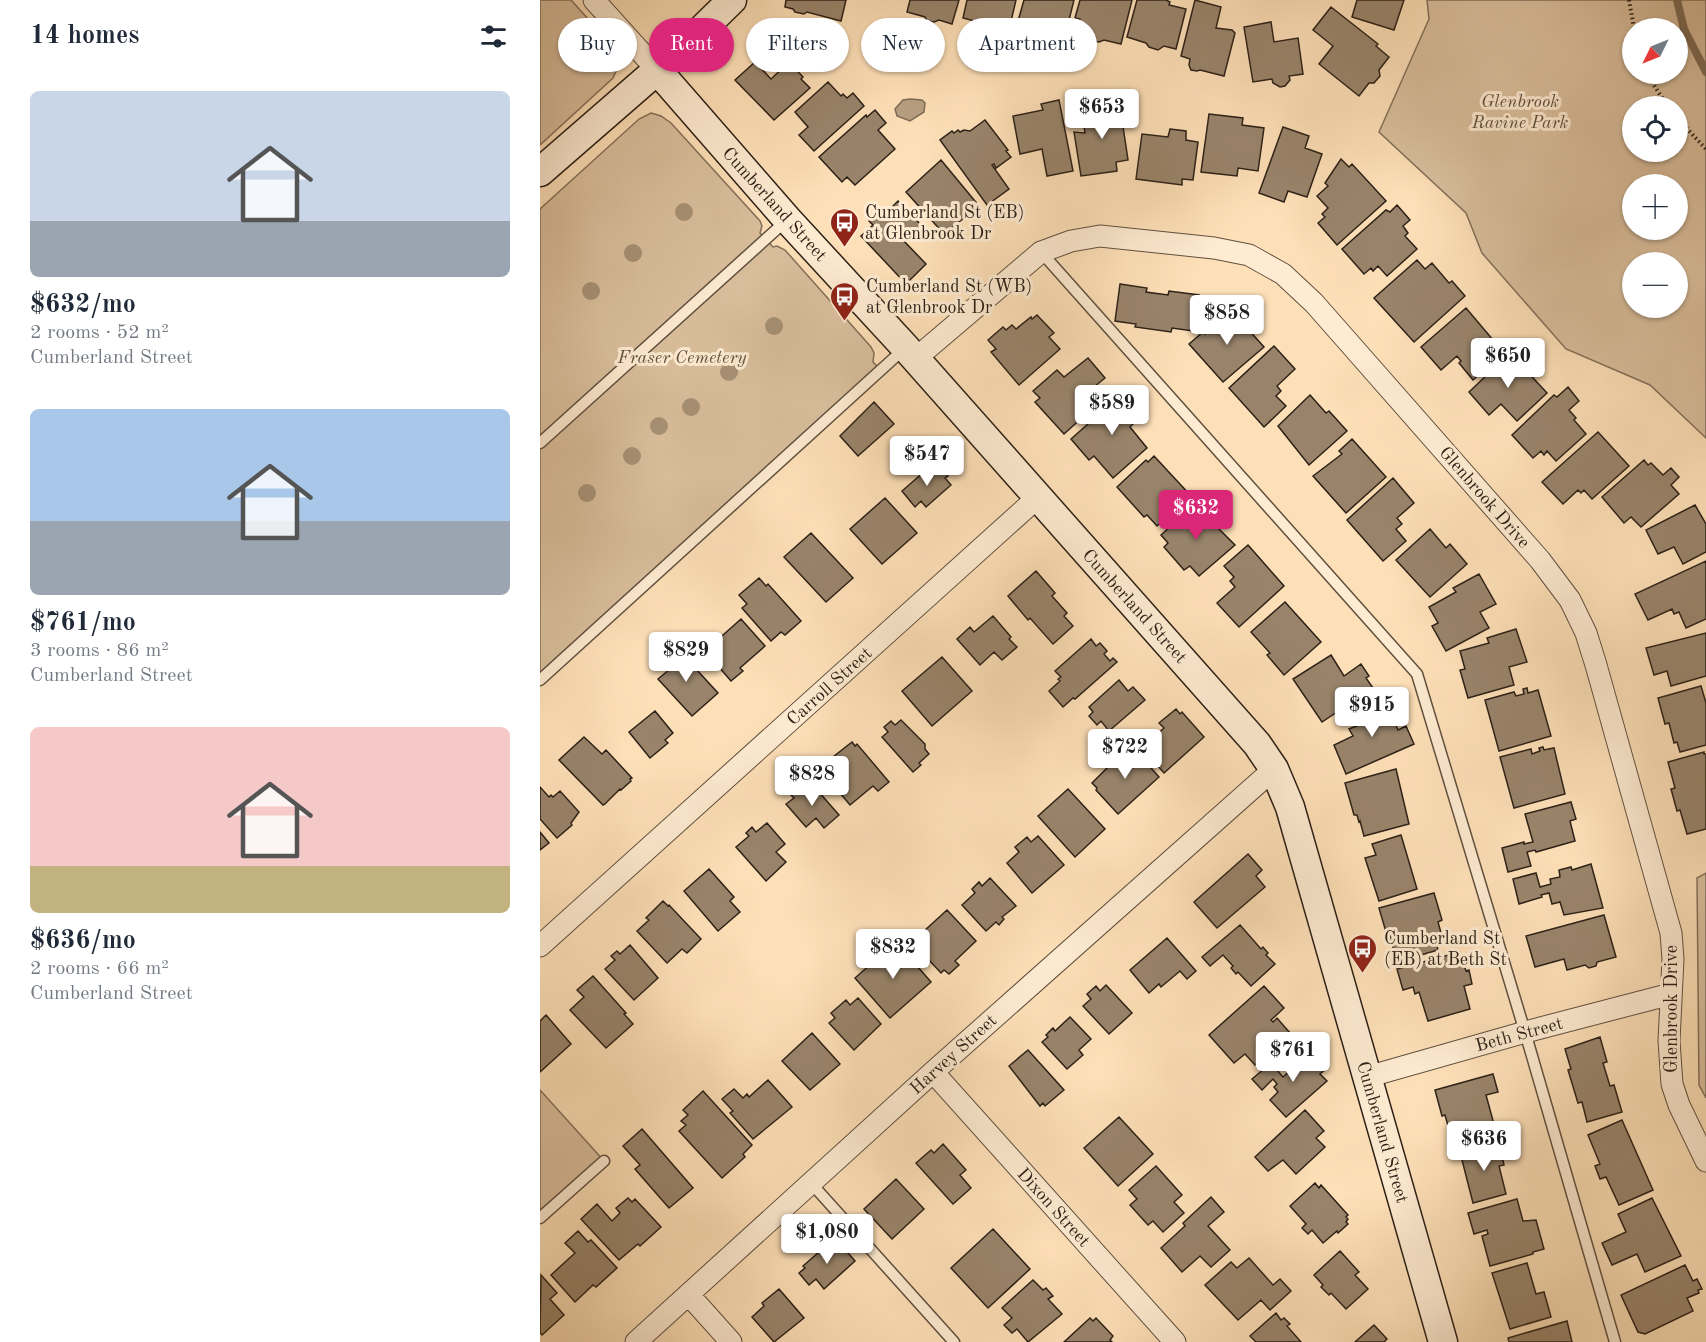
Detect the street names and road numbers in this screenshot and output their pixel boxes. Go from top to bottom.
street label: Cumberland Street [719,144,830,265]
street label: Glenbrook Drive [1435,443,1533,552]
street label: Cumberland Street [1079,546,1190,667]
street label: Carroll Street [784,644,875,729]
street label: Glenbrook Drive [1663,945,1681,1073]
street label: Harvey Street [907,1011,1000,1098]
street label: Beth Street [1474,1015,1565,1055]
street label: Cumberland Street [1353,1059,1411,1205]
street label: Dixon Street [1013,1165,1093,1251]

